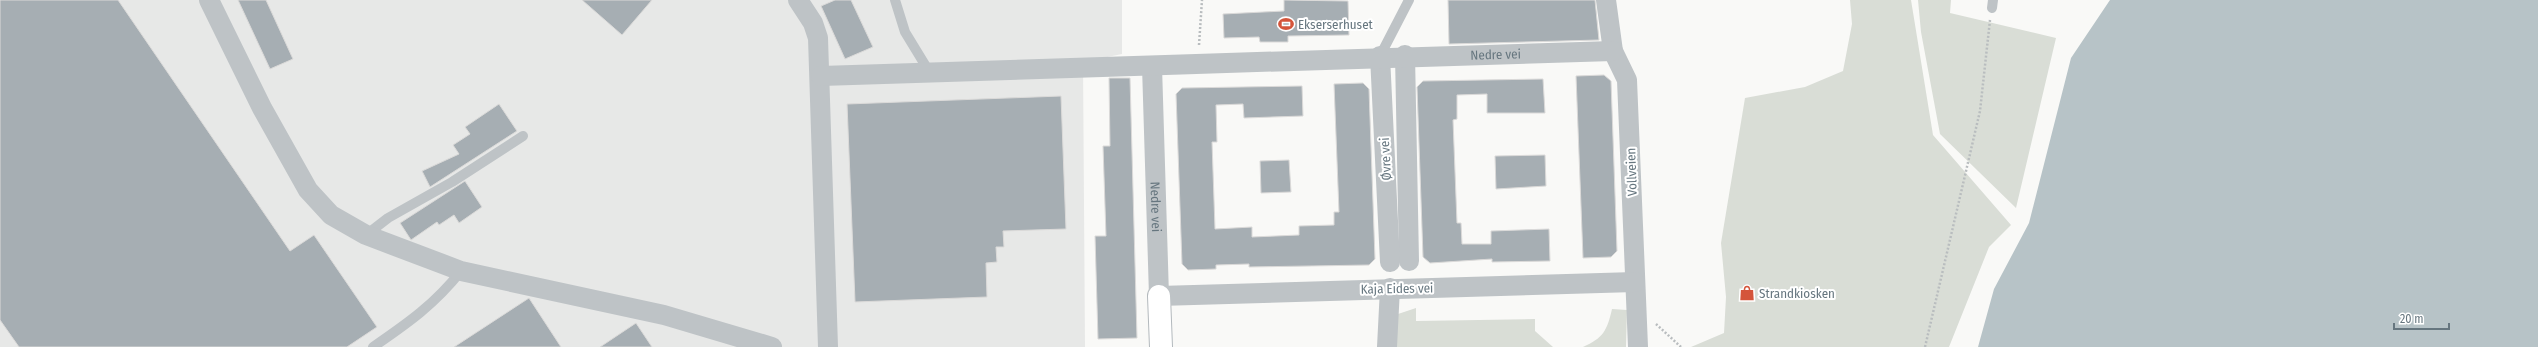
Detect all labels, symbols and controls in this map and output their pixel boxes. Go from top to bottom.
sports icon: Ekserserhuset [1277,15,1295,33]
place label: Ekserserhuset [1298,17,1374,32]
street label: Nedre vei [1470,46,1521,63]
street label: Øvre vei [1377,137,1394,181]
street label: Vollveien [1623,147,1640,197]
street label: Nedre vei [1148,182,1164,232]
street label: Kaja Eides vei [1361,280,1433,297]
shop icon: Strandkiosken [1738,284,1756,302]
place label: Strandkiosken [1759,286,1835,301]
scale bar [2394,305,2449,331]
text: 20 m [2400,312,2424,326]

